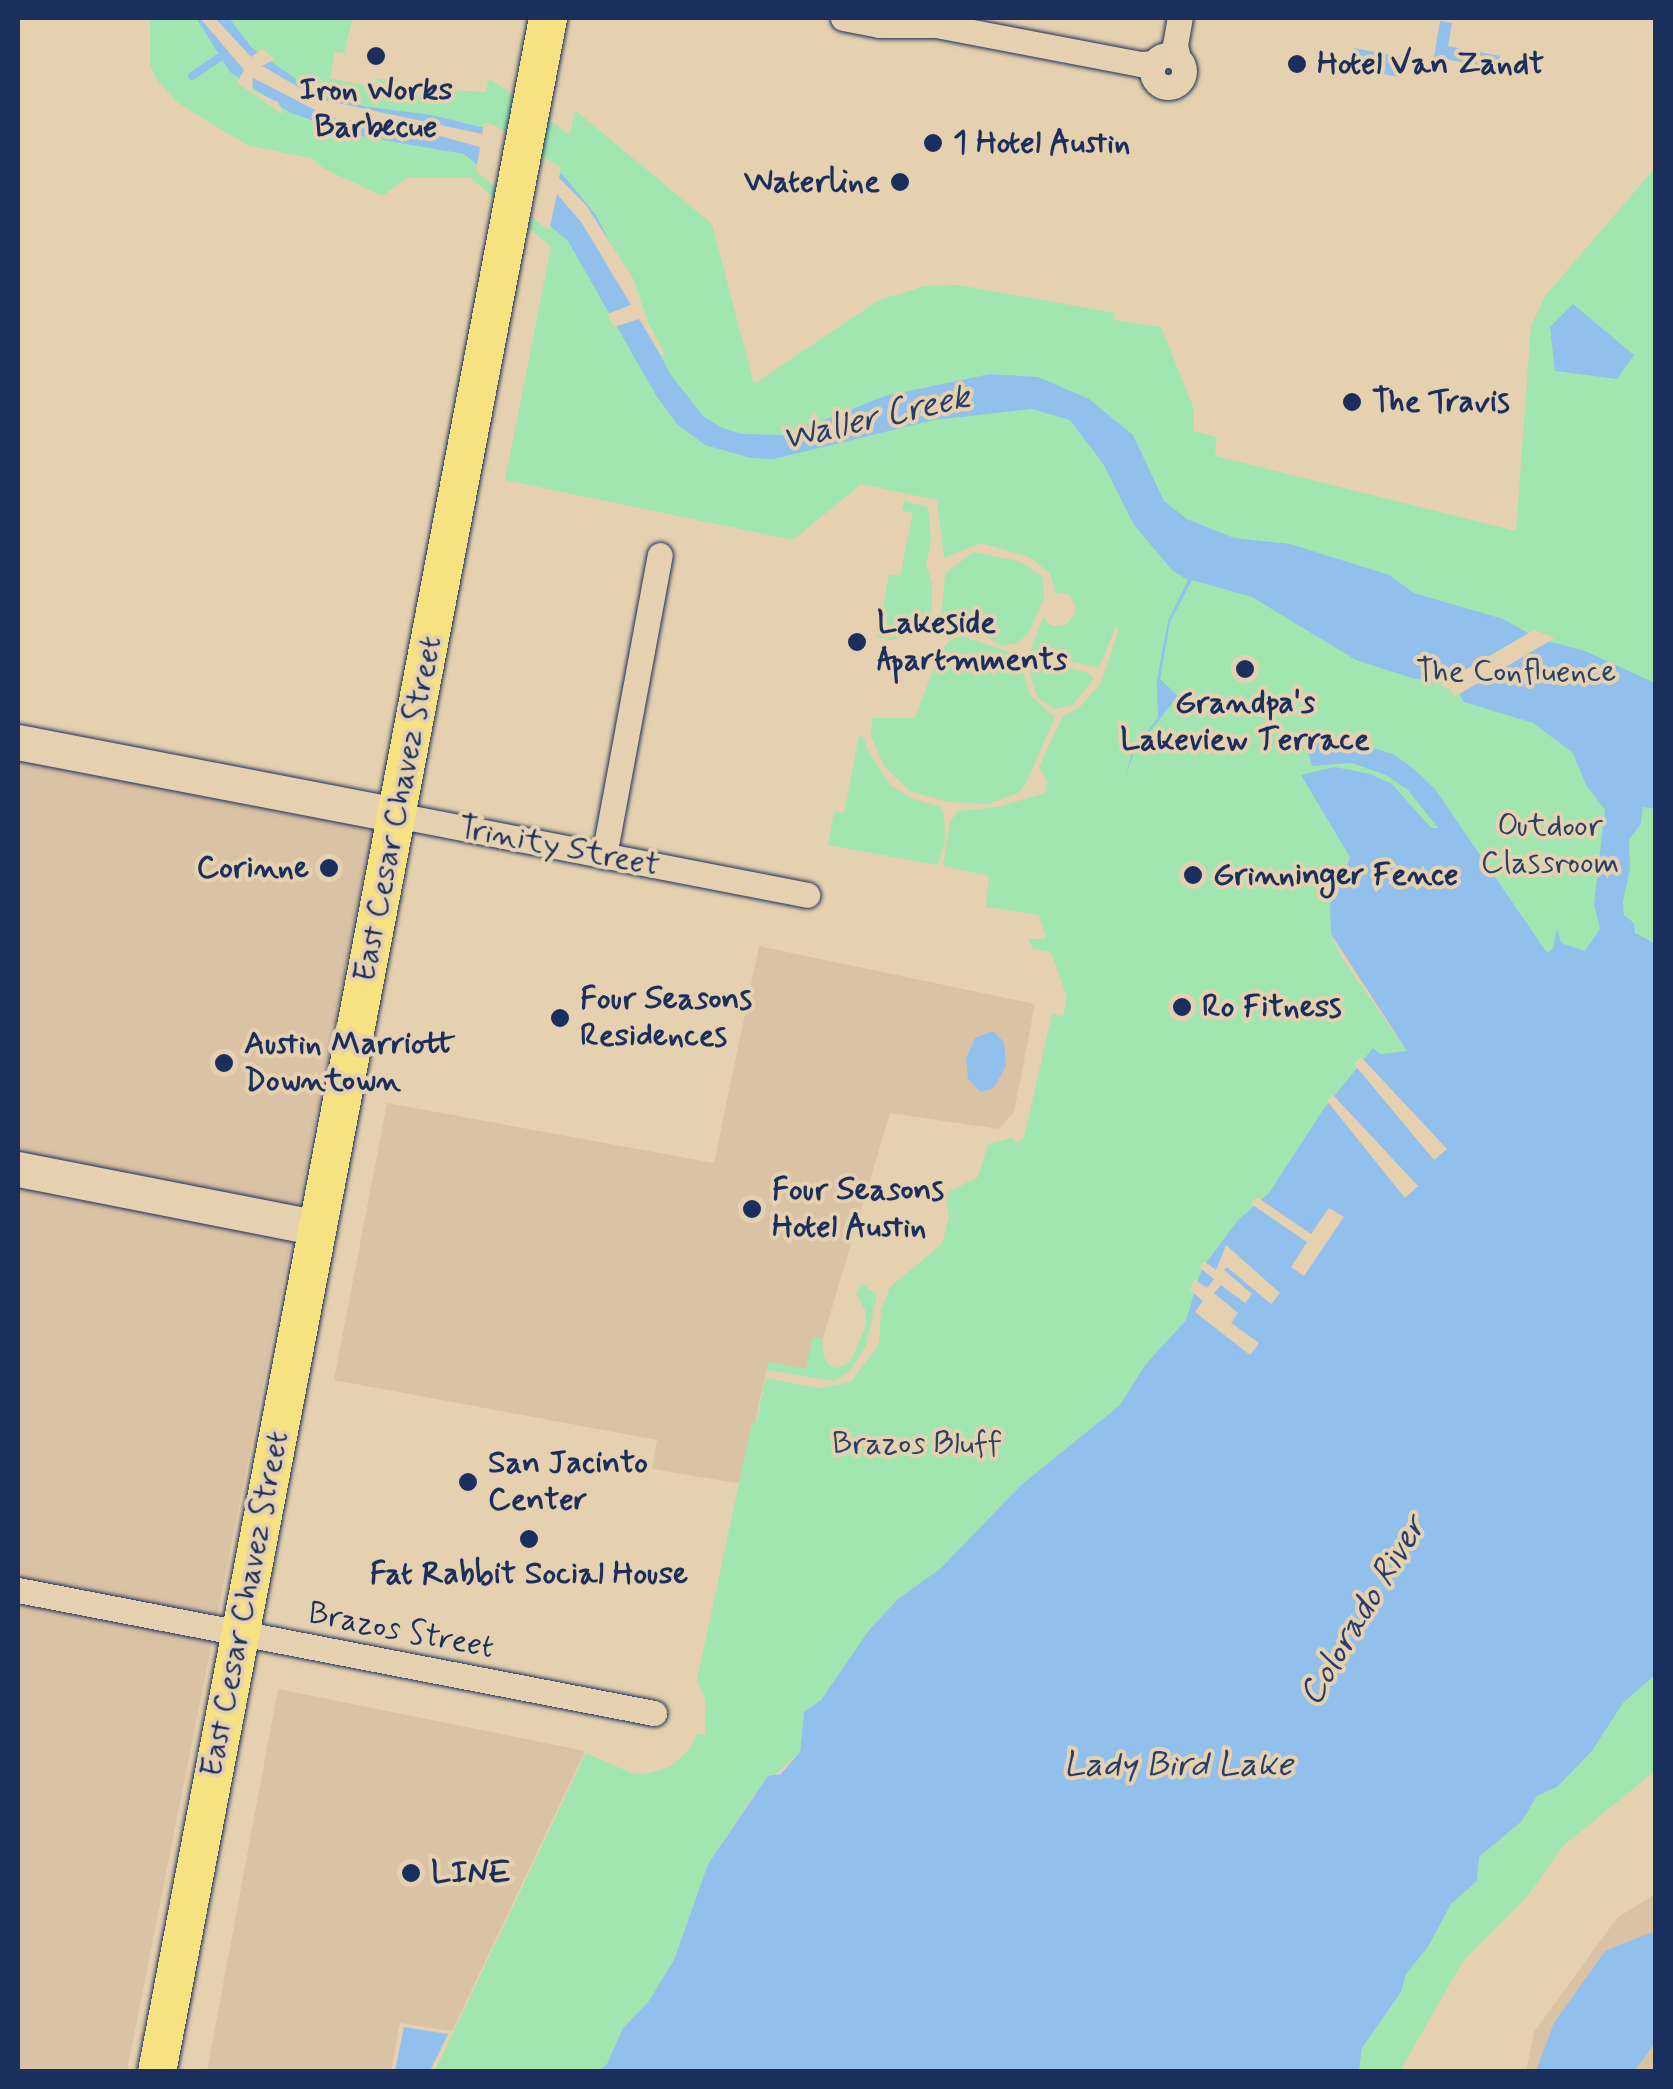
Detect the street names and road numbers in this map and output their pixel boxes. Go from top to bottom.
street label: East Cesar Chavez Street [345,630,451,988]
street label: Trinity Street [456,809,662,885]
street label: East Cesar Chavez Street [192,1425,298,1783]
street label: Brazos Street [302,1594,500,1668]

